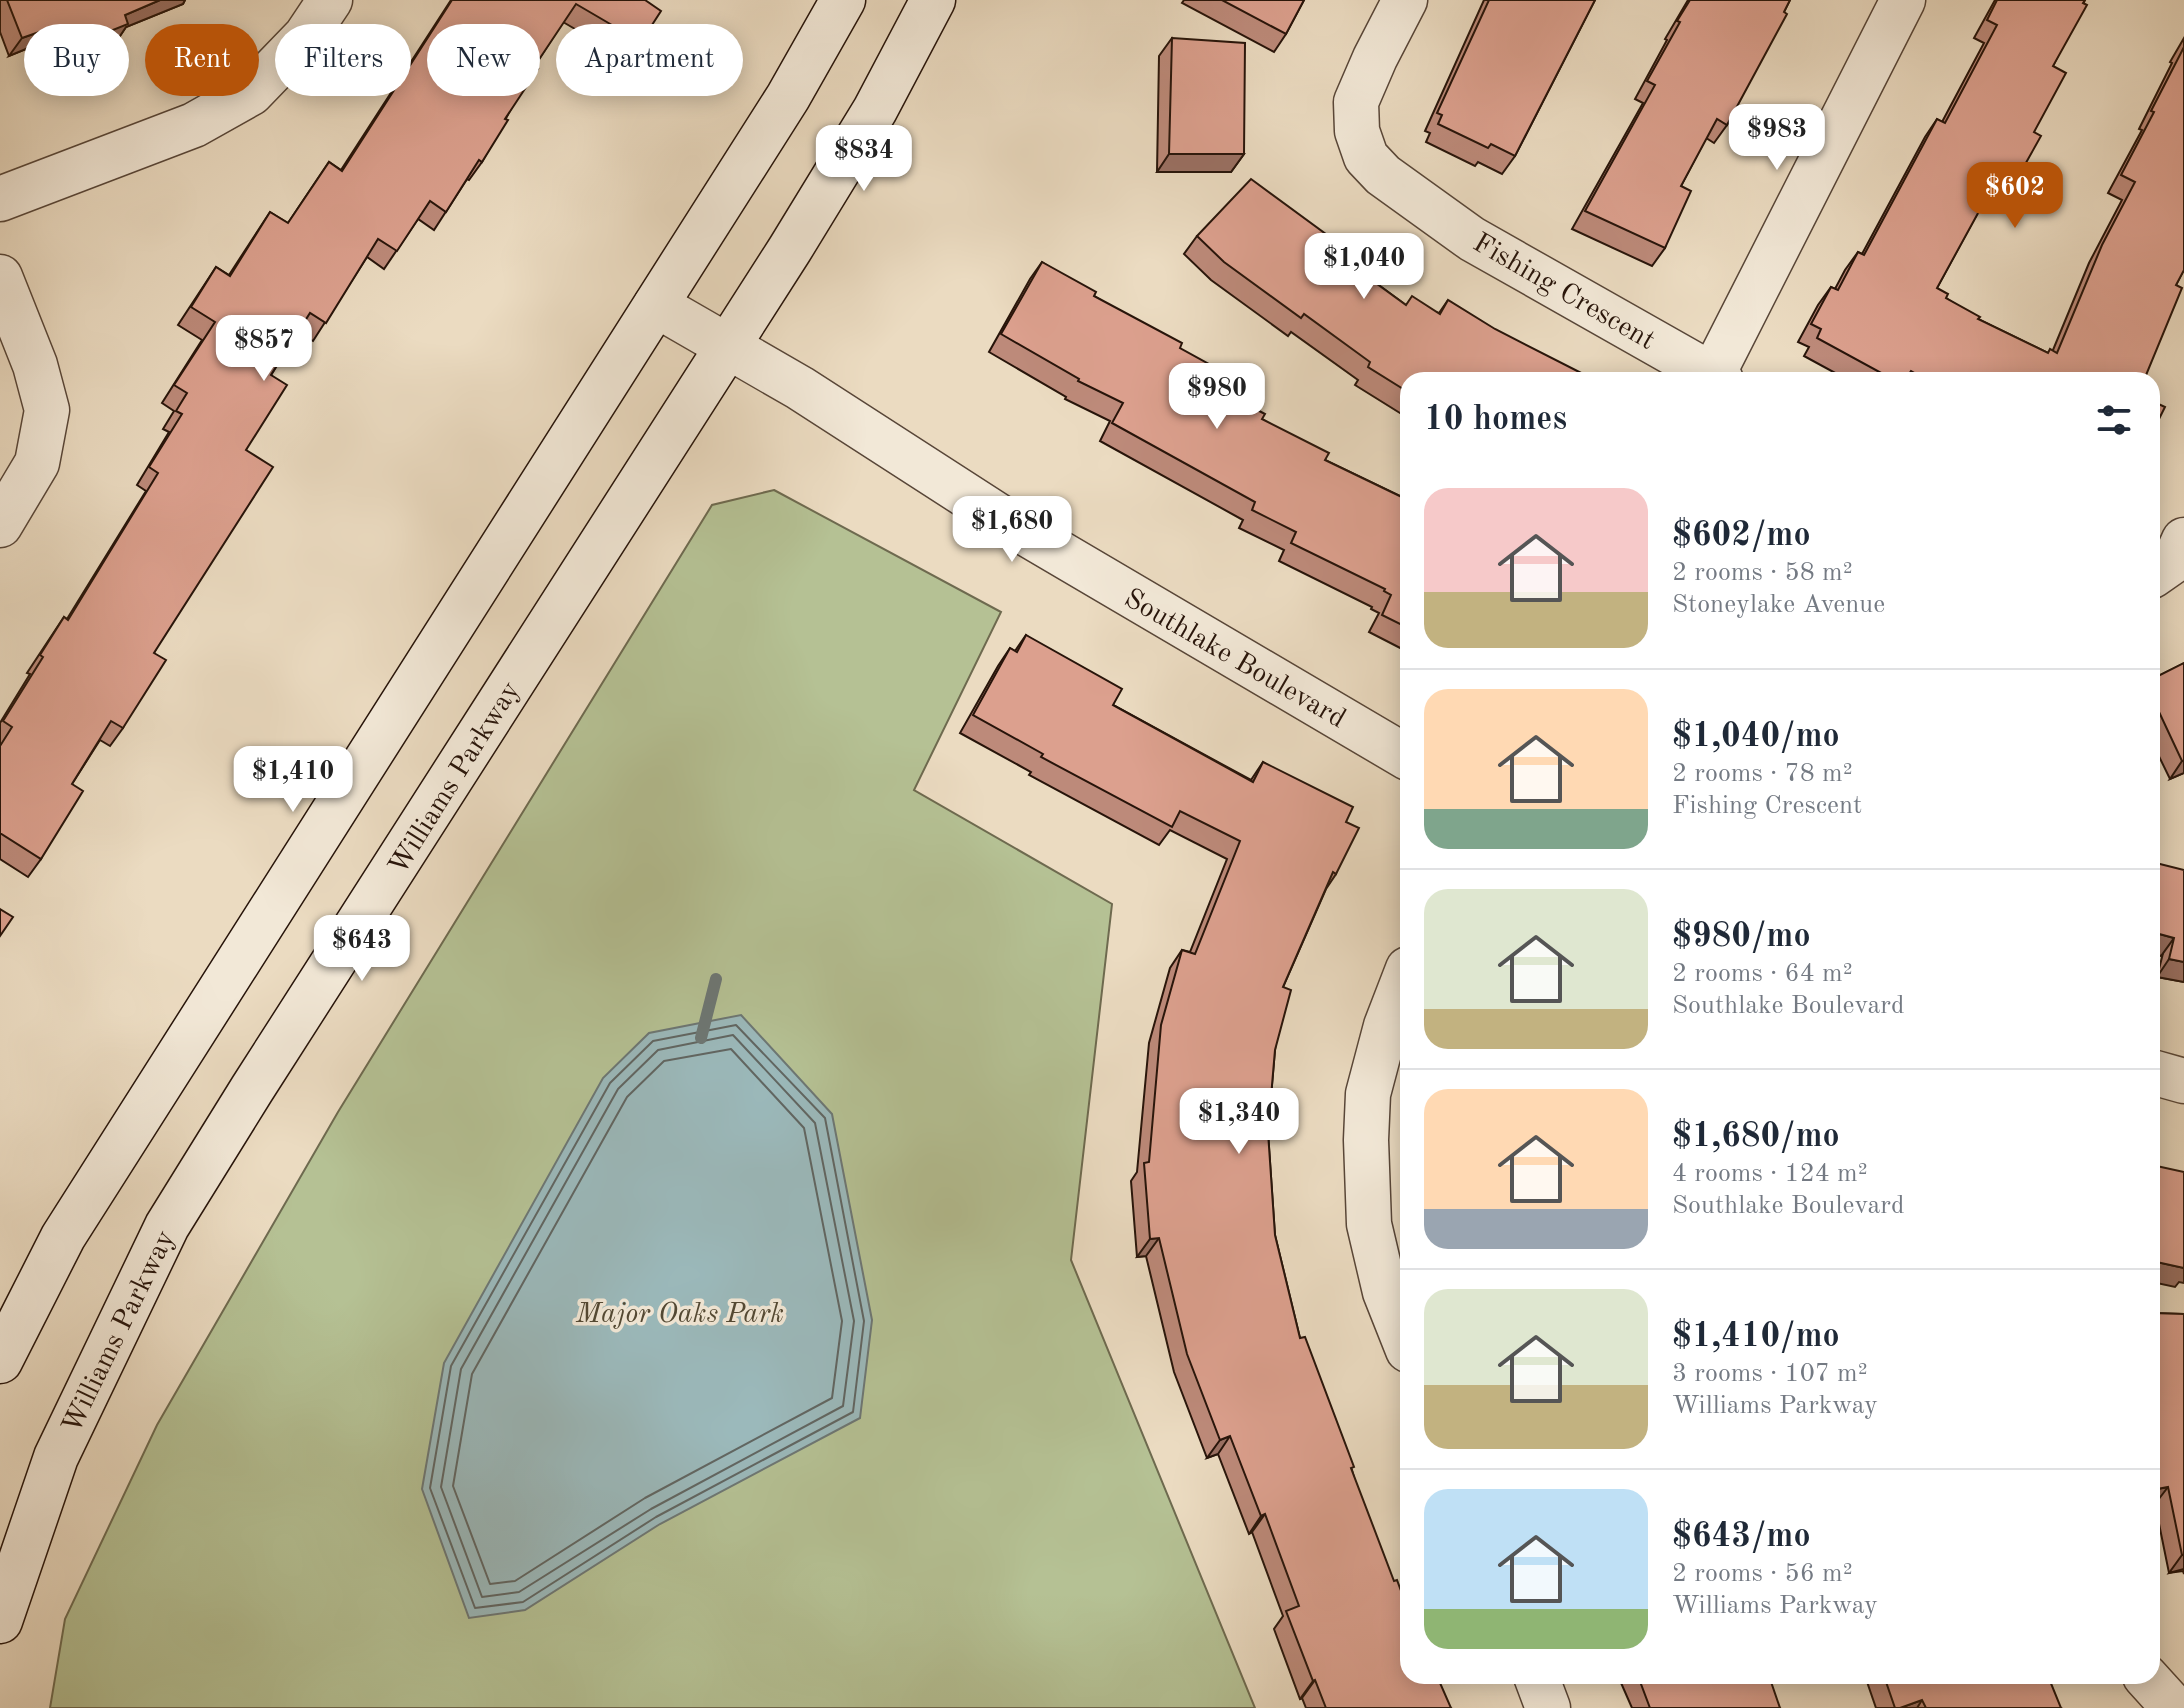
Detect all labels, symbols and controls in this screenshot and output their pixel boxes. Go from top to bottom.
chip: Buy [24,24,129,96]
chip: Rent [145,24,259,96]
chip: Filters [275,24,411,96]
chip: New [427,24,540,96]
chip: Apartment [556,24,743,96]
pin: $983 [1730,104,1824,172]
text: $983 [1747,117,1807,143]
pin: $834 [817,125,911,193]
text: $834 [834,138,894,164]
pin: $602 [1968,162,2062,230]
text: $602 [1985,175,2045,201]
street label: Fishing Crescent [1468,229,1659,356]
pin: $1,040 [1299,233,1429,301]
text: $1,040 [1323,246,1405,272]
pin: $857 [217,315,311,383]
text: $857 [234,328,294,354]
pin: $980 [1170,363,1264,431]
text: $980 [1187,376,1247,402]
icon: filters [2092,398,2136,442]
text: 10 homes [1424,403,1567,437]
pin: $1,680 [947,496,1077,564]
text: $1,680 [971,509,1053,535]
text: $602/mo [1672,519,1811,553]
icon: home [1488,520,1584,616]
text: 2 rooms · 58 m² [1672,560,1853,586]
street label: Southlake Boulevard [1119,585,1350,734]
text: Stoneylake Avenue [1672,592,1885,618]
street label: Williams Parkway [385,677,526,880]
text: $1,040/mo [1672,720,1840,754]
icon: home [1488,721,1584,817]
pin: $1,410 [228,746,358,814]
text: $1,410 [252,759,334,785]
text: 2 rooms · 78 m² [1672,761,1853,787]
text: Fishing Crescent [1672,793,1862,819]
pin: $643 [315,915,409,983]
text: $980/mo [1672,920,1811,954]
icon: home [1488,921,1584,1017]
text: $643 [332,928,392,954]
text: 2 rooms · 64 m² [1672,961,1853,987]
text: Southlake Boulevard [1672,993,1905,1019]
pin: $1,340 [1174,1088,1304,1156]
text: $1,340 [1198,1101,1280,1127]
text: $1,680/mo [1672,1120,1840,1154]
icon: home [1488,1121,1584,1217]
text: 4 rooms · 124 m² [1672,1161,1868,1187]
text: Southlake Boulevard [1672,1193,1905,1219]
street label: Williams Parkway [59,1226,181,1438]
park label: Major Oaks Park [575,1301,784,1329]
text: $1,410/mo [1672,1320,1840,1354]
icon: home [1488,1321,1584,1417]
text: 3 rooms · 107 m² [1672,1361,1868,1387]
text: Williams Parkway [1672,1393,1878,1419]
text: $643/mo [1672,1520,1811,1554]
icon: home [1488,1521,1584,1617]
text: 2 rooms · 56 m² [1672,1561,1853,1587]
text: Williams Parkway [1672,1593,1878,1619]

